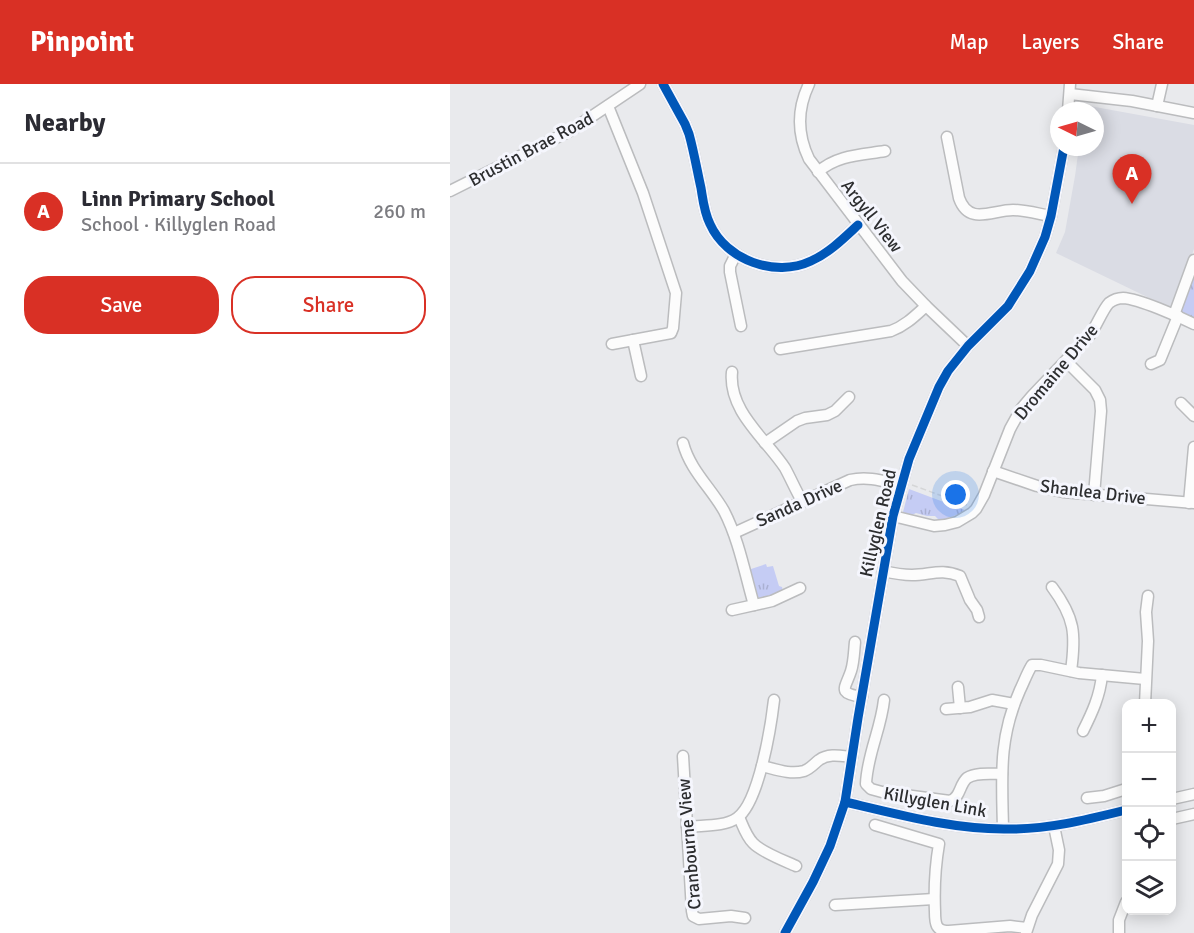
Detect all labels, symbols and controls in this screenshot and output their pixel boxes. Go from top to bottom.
text: Pinpoint [30,25,134,59]
text: Map [950,29,988,55]
text: Layers [1021,29,1079,55]
text: Share [1112,29,1164,55]
north arrow [1050,102,1104,156]
text: Nearby [24,107,105,139]
street label: Brustin Brae Road [465,107,597,191]
pin: A [1112,154,1152,204]
street label: Argyll View [837,175,907,257]
text: Linn Primary School [81,185,275,212]
text: A [37,199,50,224]
text: 260 m [373,199,426,224]
text: School · Killyglen Road [81,212,276,237]
button: Save [24,276,219,334]
button: Share [231,276,426,334]
street label: Dromaine Drive [1009,319,1103,425]
street label: Killyglen Road [855,467,901,579]
street label: Sanda Drive [753,474,845,532]
street label: Shanlea Drive [1039,475,1147,509]
your location [941,480,970,509]
map controls [1122,699,1176,915]
button: + [1122,699,1176,753]
button: − [1122,753,1176,807]
street label: Cranbourne View [672,778,706,910]
street label: Killyglen Link [882,782,988,822]
button: locate [1122,807,1176,861]
button: layers [1122,861,1176,915]

